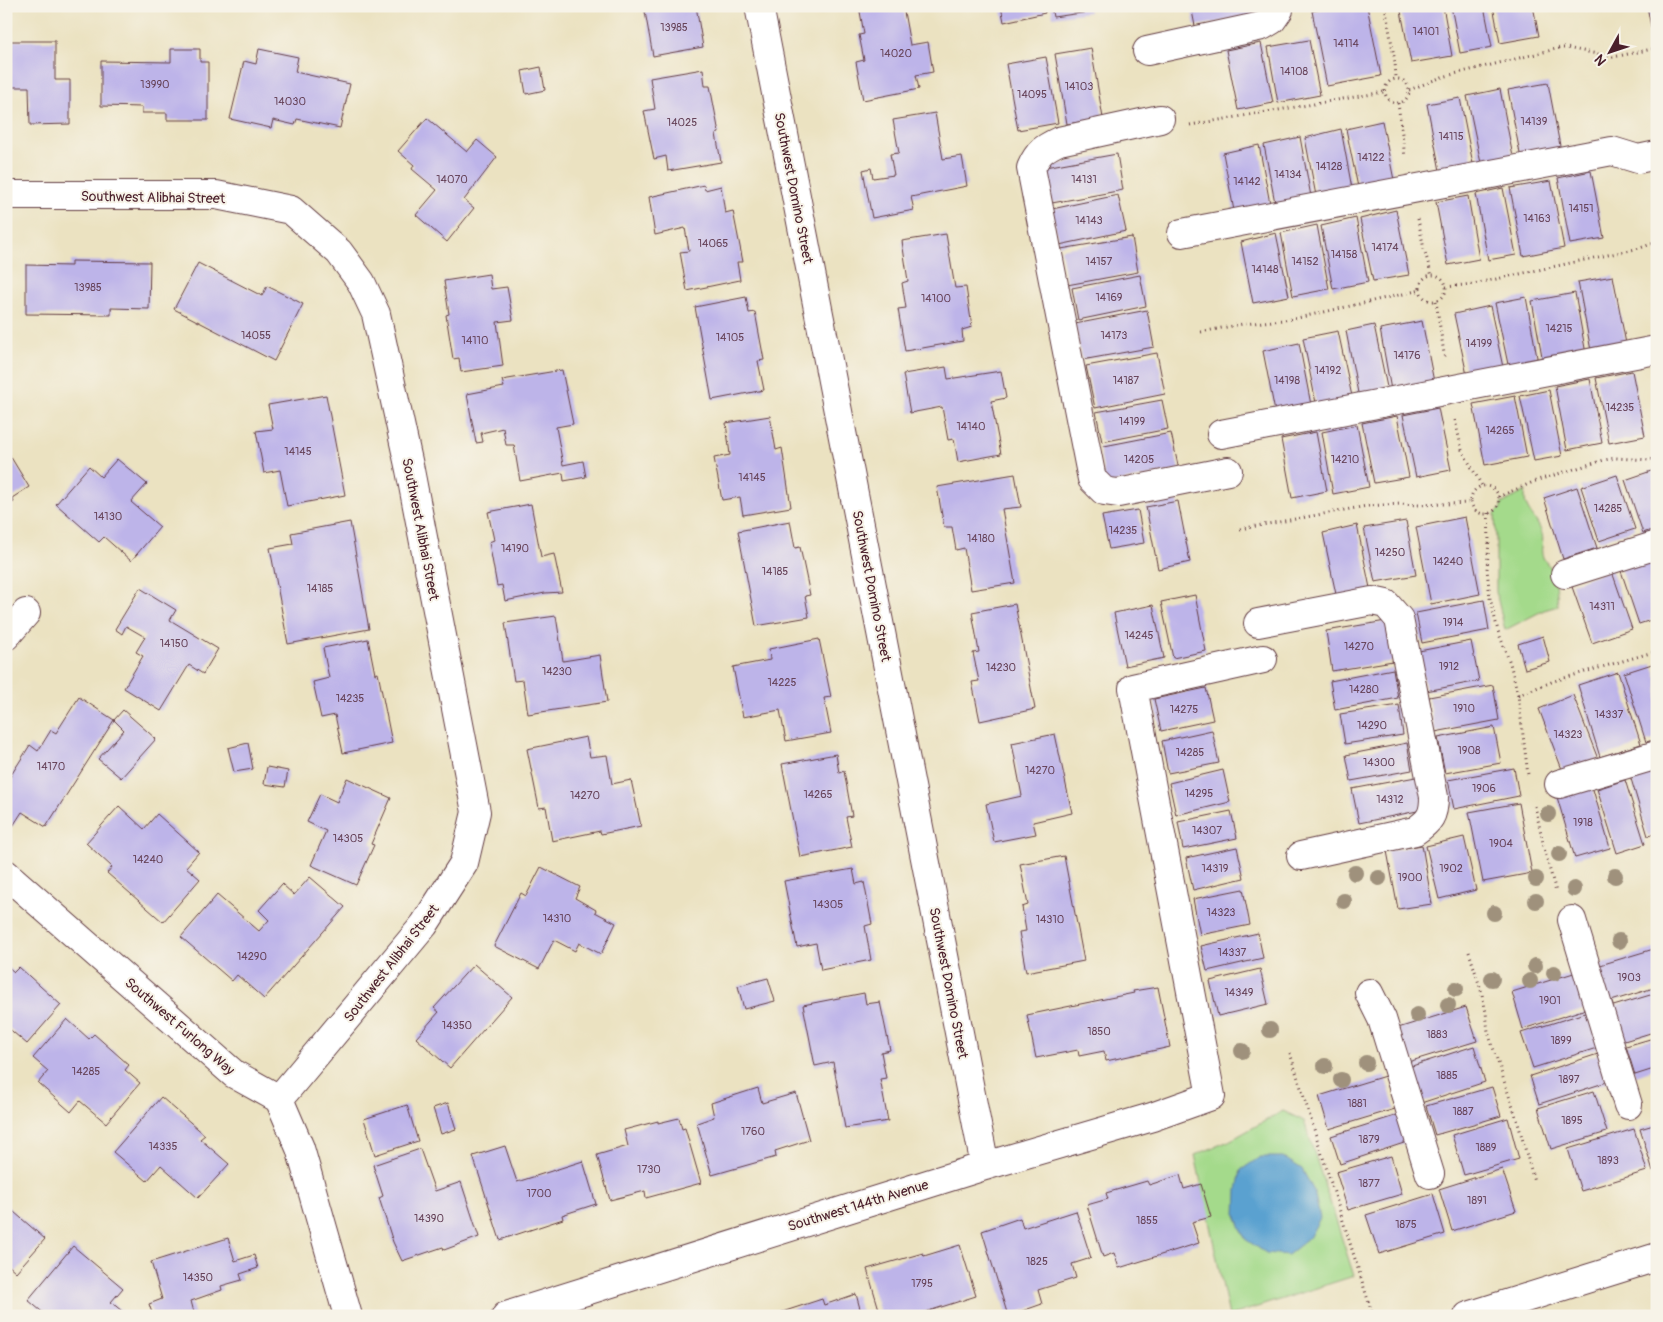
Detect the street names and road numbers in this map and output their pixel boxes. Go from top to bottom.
street label: Southwest Domino Street [771,111,817,265]
street label: Southwest Alibhai Street [81,188,226,207]
street label: Southwest Alibhai Street [398,457,443,602]
street label: Southwest Domino Street [849,509,895,663]
street label: Southwest Alibhai Street [340,901,443,1026]
street label: Southwest Domino Street [926,906,972,1060]
street label: Southwest Furlong Way [121,974,238,1079]
street label: Southwest 144th Avenue [786,1176,931,1235]

